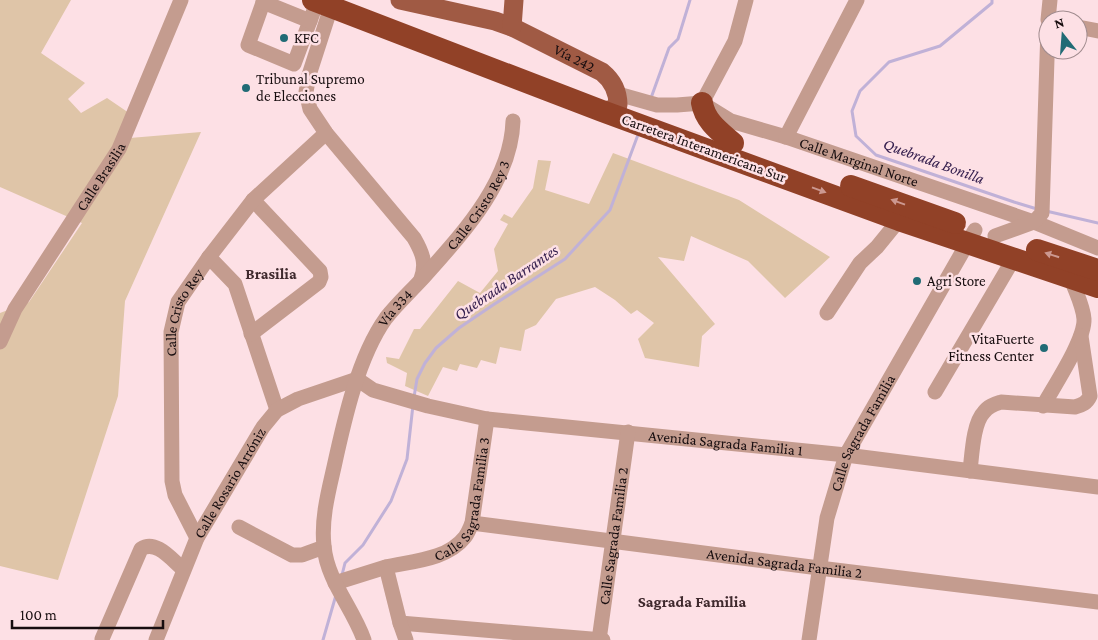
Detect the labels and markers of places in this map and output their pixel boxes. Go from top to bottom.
place label: KFC [294,30,319,46]
marker: KFC [278,32,290,44]
place label: Tribunal Supremo de Elecciones [256,71,365,104]
marker: Tribunal Supremo de Elecciones [240,82,252,94]
place label: Agri Store [927,273,986,290]
marker: Agri Store [911,275,923,287]
place label: VitaFuerte Fitness Center [948,331,1035,364]
marker: VitaFuerte Fitness Center [1038,342,1050,354]

